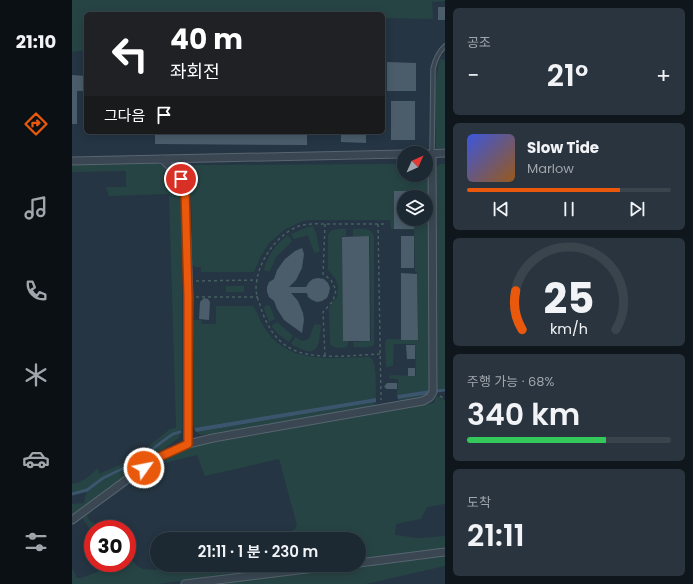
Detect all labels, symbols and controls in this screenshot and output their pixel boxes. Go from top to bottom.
text: 40 m [170,20,243,59]
icon: left [104,28,156,80]
text: 21:10 [16,29,56,54]
text: 공조 [467,33,491,52]
text: 21° [547,54,588,97]
text: 좌회전 [170,59,220,84]
text: − [467,60,479,91]
text: + [656,60,671,91]
icon: arrive [153,104,175,126]
text: 그다음 [104,105,145,126]
icon: directions [22,110,50,138]
text: Slow Tide [527,137,599,158]
north arrow [397,146,433,182]
map controls [397,146,433,226]
text: Marlow [527,159,574,178]
pin [164,162,198,196]
icon: arrive [170,168,192,190]
button: layers [397,190,433,226]
icon: music [22,194,50,222]
icon: previous [490,198,512,220]
icon: pause [558,198,580,220]
icon: next [626,198,648,220]
text: 25 [544,269,594,328]
icon: phone [22,277,50,305]
text: km/h [550,319,588,339]
icon: climate [22,361,50,389]
text: 주행 가능 · 68% [467,372,554,391]
text: 340 km [467,393,580,436]
icon: car [22,445,50,473]
position arrow [123,447,165,489]
text: 도착 [467,493,491,512]
text: 21:11 [467,514,525,557]
speed limit sign: 30 [84,520,136,572]
icon: filters [22,528,50,556]
text: 21:11 · 1 분 · 230 m [198,541,318,562]

